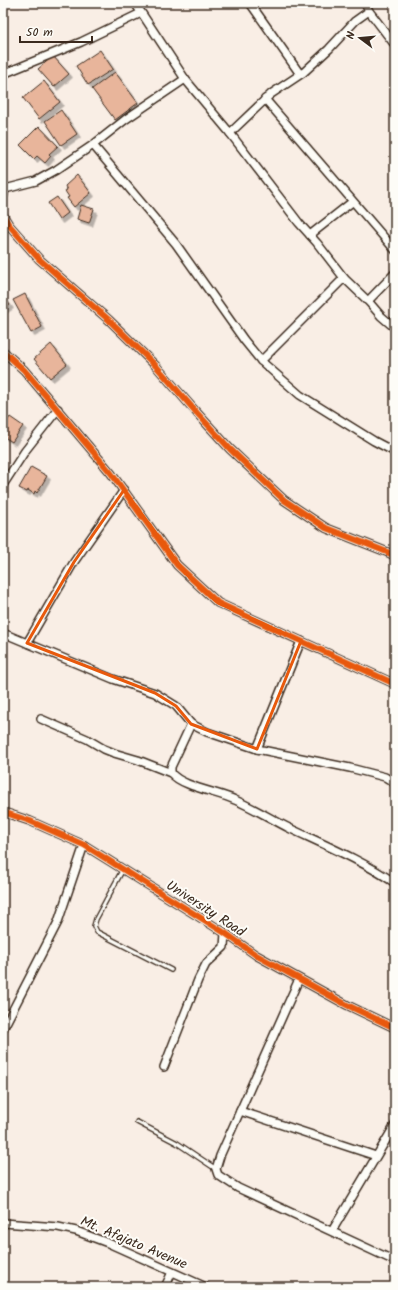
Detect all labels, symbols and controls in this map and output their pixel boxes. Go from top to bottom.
scale bar [20,18,92,44]
north arrow [340,18,380,58]
text: 50 m [26,23,53,42]
text: N [342,30,361,41]
street label: University Road [161,875,250,943]
street label: Mt. Afajato Avenue [77,1210,191,1276]

